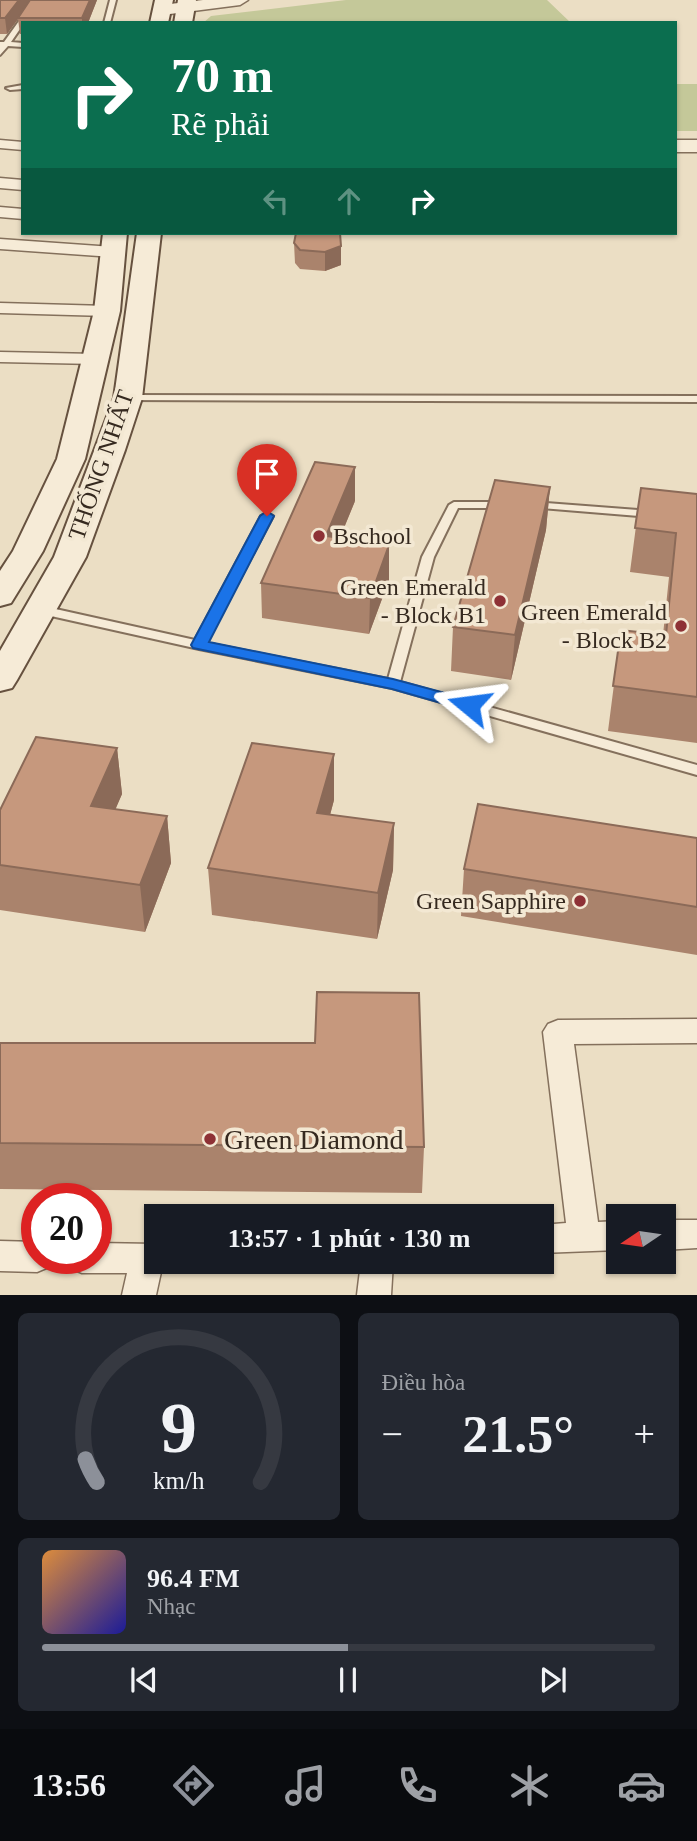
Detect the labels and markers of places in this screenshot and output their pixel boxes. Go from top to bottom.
pin [237,444,297,516]
place label: Bschool [333,523,412,549]
marker: Bschool [311,528,327,544]
place label: Green Emerald - Block B1 [340,574,486,628]
marker: Green Emerald - Block B1 [492,593,508,609]
place label: Green Emerald - Block B2 [521,599,667,653]
marker: Green Emerald - Block B2 [673,618,689,634]
place label: Green Sapphire [416,888,566,914]
marker: Green Sapphire [572,893,588,909]
place label: Green Diamond [224,1124,404,1155]
marker: Green Diamond [202,1131,218,1147]

